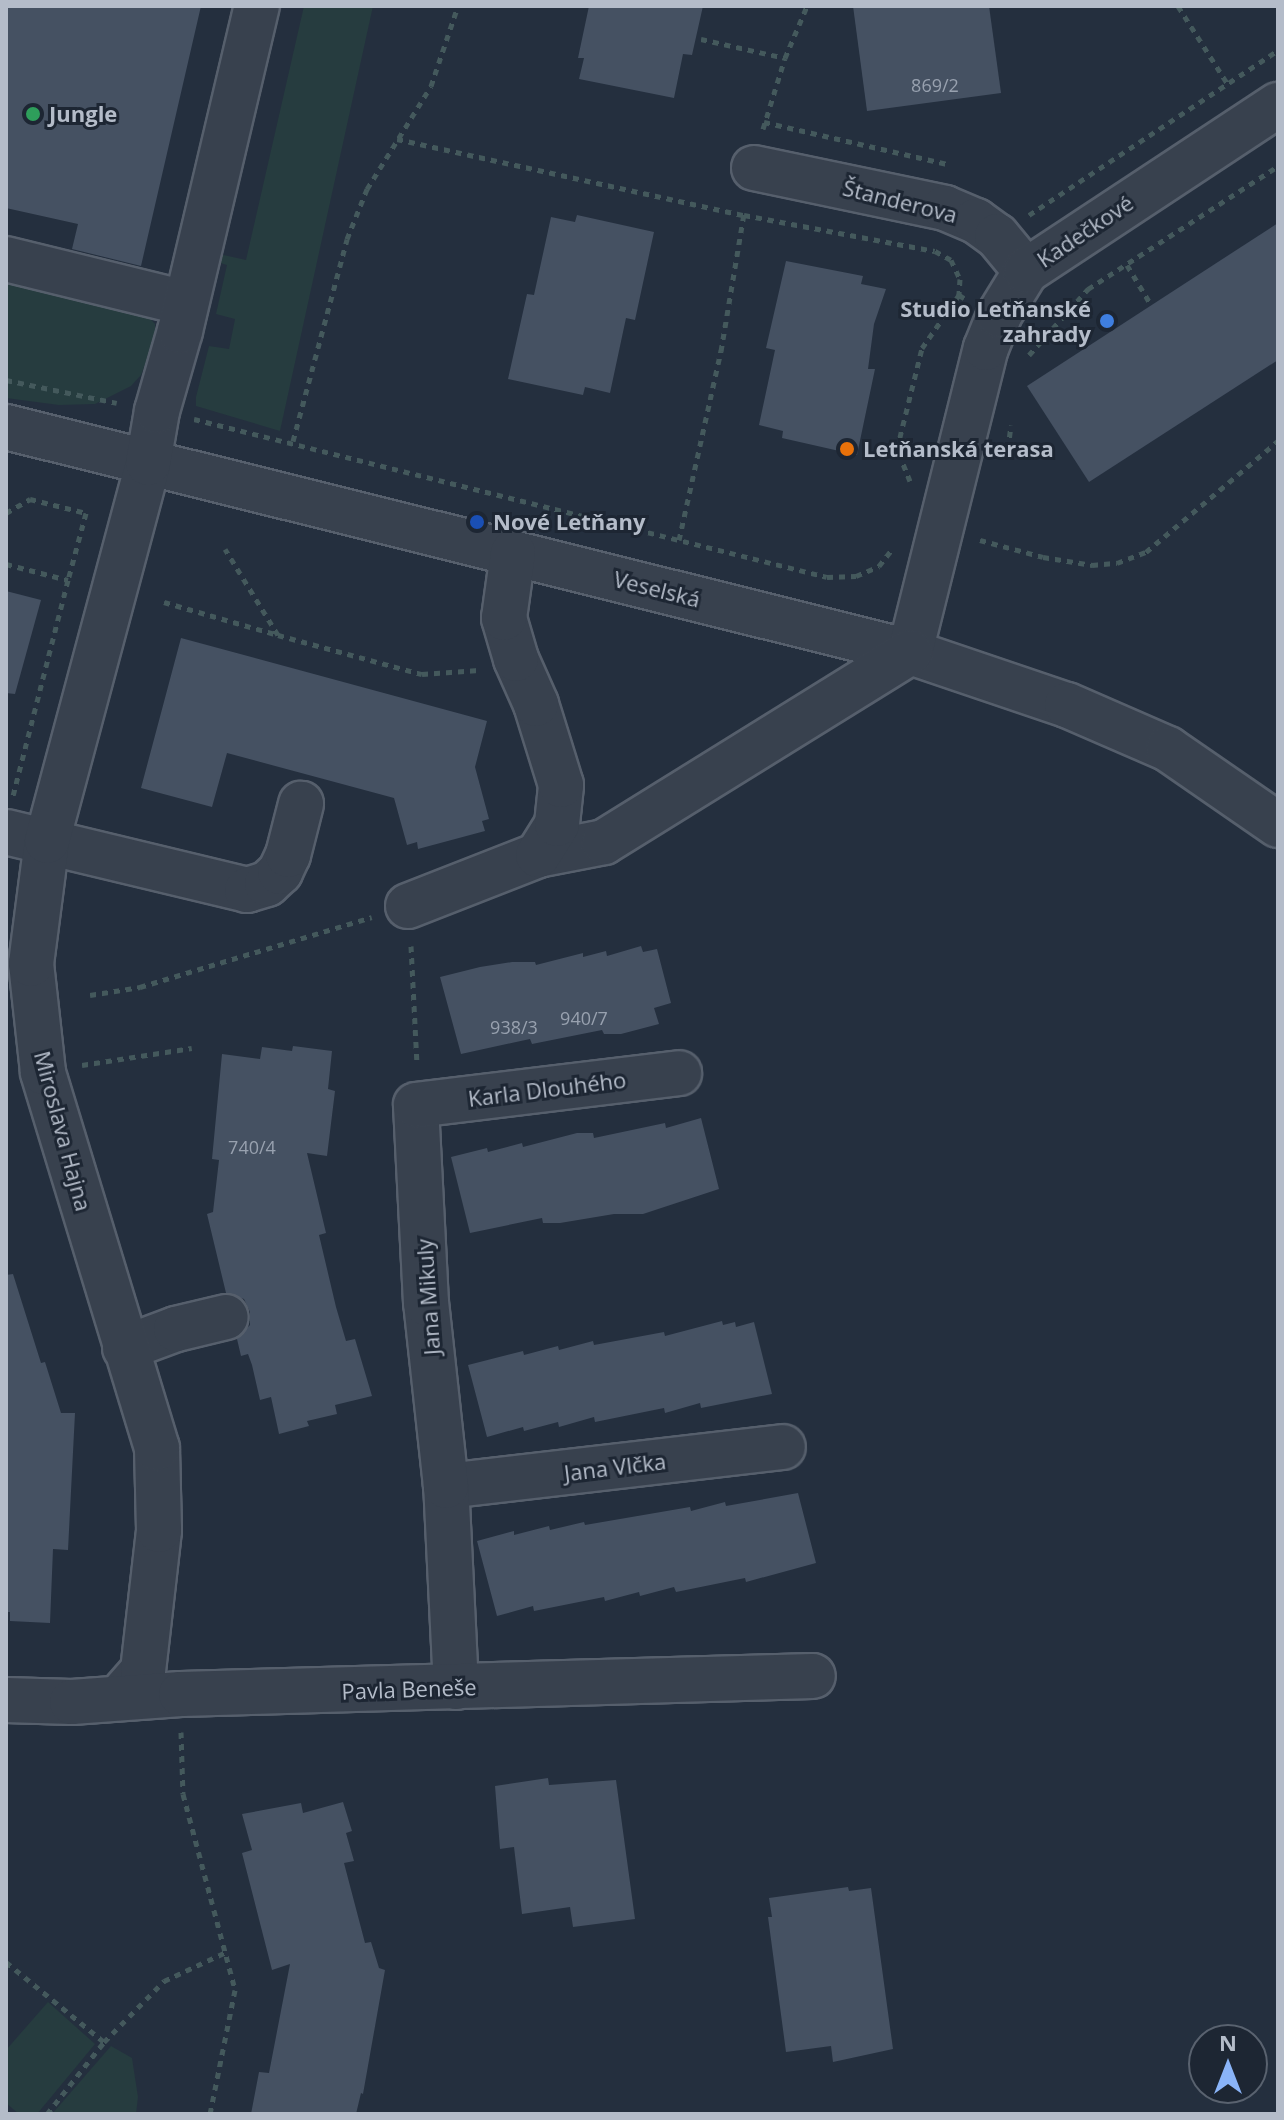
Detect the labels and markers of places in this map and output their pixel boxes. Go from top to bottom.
place label: Jungle [49,101,117,127]
marker: Jungle [24,105,42,123]
place label: Studio Letňanské zahrady [900,295,1091,346]
marker: Studio Letňanské zahrady [1098,312,1116,330]
place label: Letňanská terasa [863,436,1054,462]
marker: Letňanská terasa [838,440,856,458]
place label: Nové Letňany [493,509,645,535]
marker: Nové Letňany [468,513,486,531]

